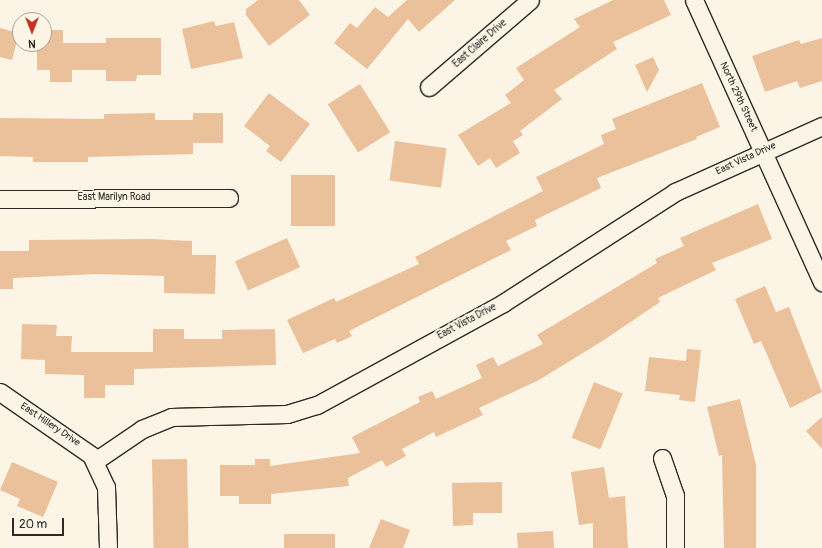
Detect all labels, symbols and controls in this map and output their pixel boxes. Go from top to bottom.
north arrow [12,12,52,52]
street label: East Claire Drive [451,17,509,71]
text: N [28,37,36,50]
street label: North 29th Street [717,60,759,134]
street label: East Vista Drive [714,140,778,178]
street label: East Marilyn Road [78,192,150,204]
street label: East Vista Drive [436,301,498,343]
street label: East Hillery Drive [18,401,82,449]
scale bar [14,510,66,536]
text: 20 m [19,517,47,532]

